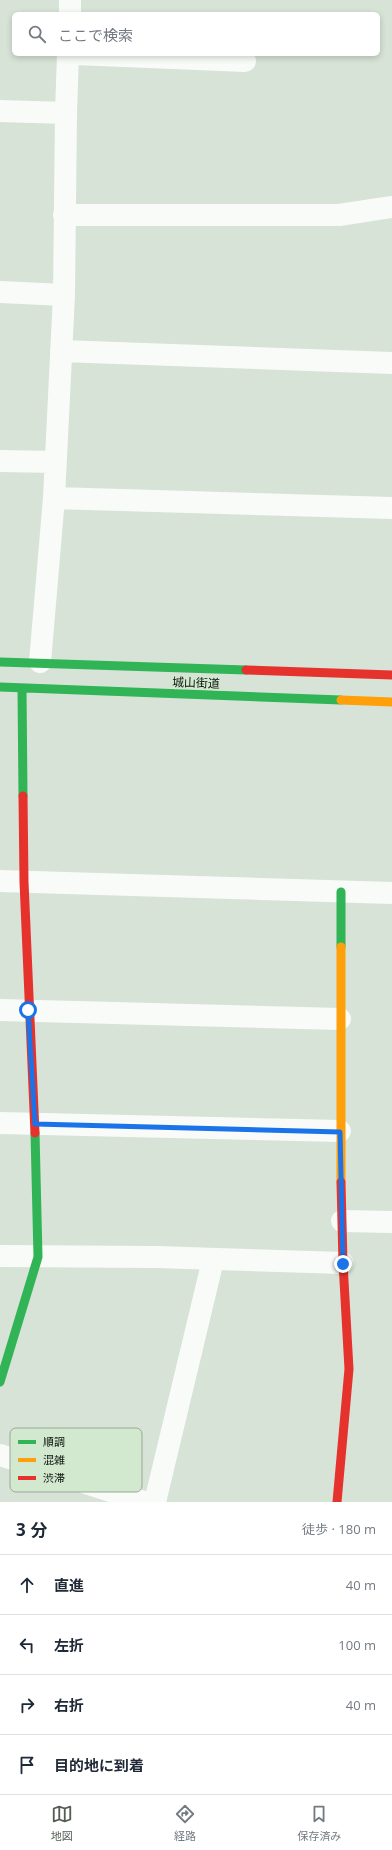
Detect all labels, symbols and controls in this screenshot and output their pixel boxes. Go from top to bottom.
search box [12,12,380,56]
icon: search [26,23,48,45]
text: ここで検索 [58,25,133,45]
street label: 城山街道 [172,673,220,692]
route start [19,1001,37,1019]
route end [334,1255,352,1273]
legend [10,1428,142,1492]
text: 順調 [43,1434,65,1449]
text: 混雑 [43,1452,65,1467]
text: 渋滞 [43,1470,65,1485]
text: 3 分 [16,1518,47,1541]
text: 徒歩 · 180 m [302,1520,376,1538]
icon: ahead [16,1574,38,1596]
text: 直進 [54,1575,84,1595]
text: 40 m [346,1576,376,1594]
icon: left [16,1634,38,1656]
text: 左折 [54,1635,84,1655]
text: 100 m [338,1636,376,1654]
icon: right [16,1694,38,1716]
text: 右折 [54,1695,84,1715]
text: 40 m [346,1696,376,1714]
icon: arrive [16,1754,38,1776]
text: 目的地に到着 [54,1755,144,1775]
tab: 地図 [51,1803,73,1843]
tab: 経路 [174,1803,196,1843]
tab: 保存済み [297,1803,341,1843]

